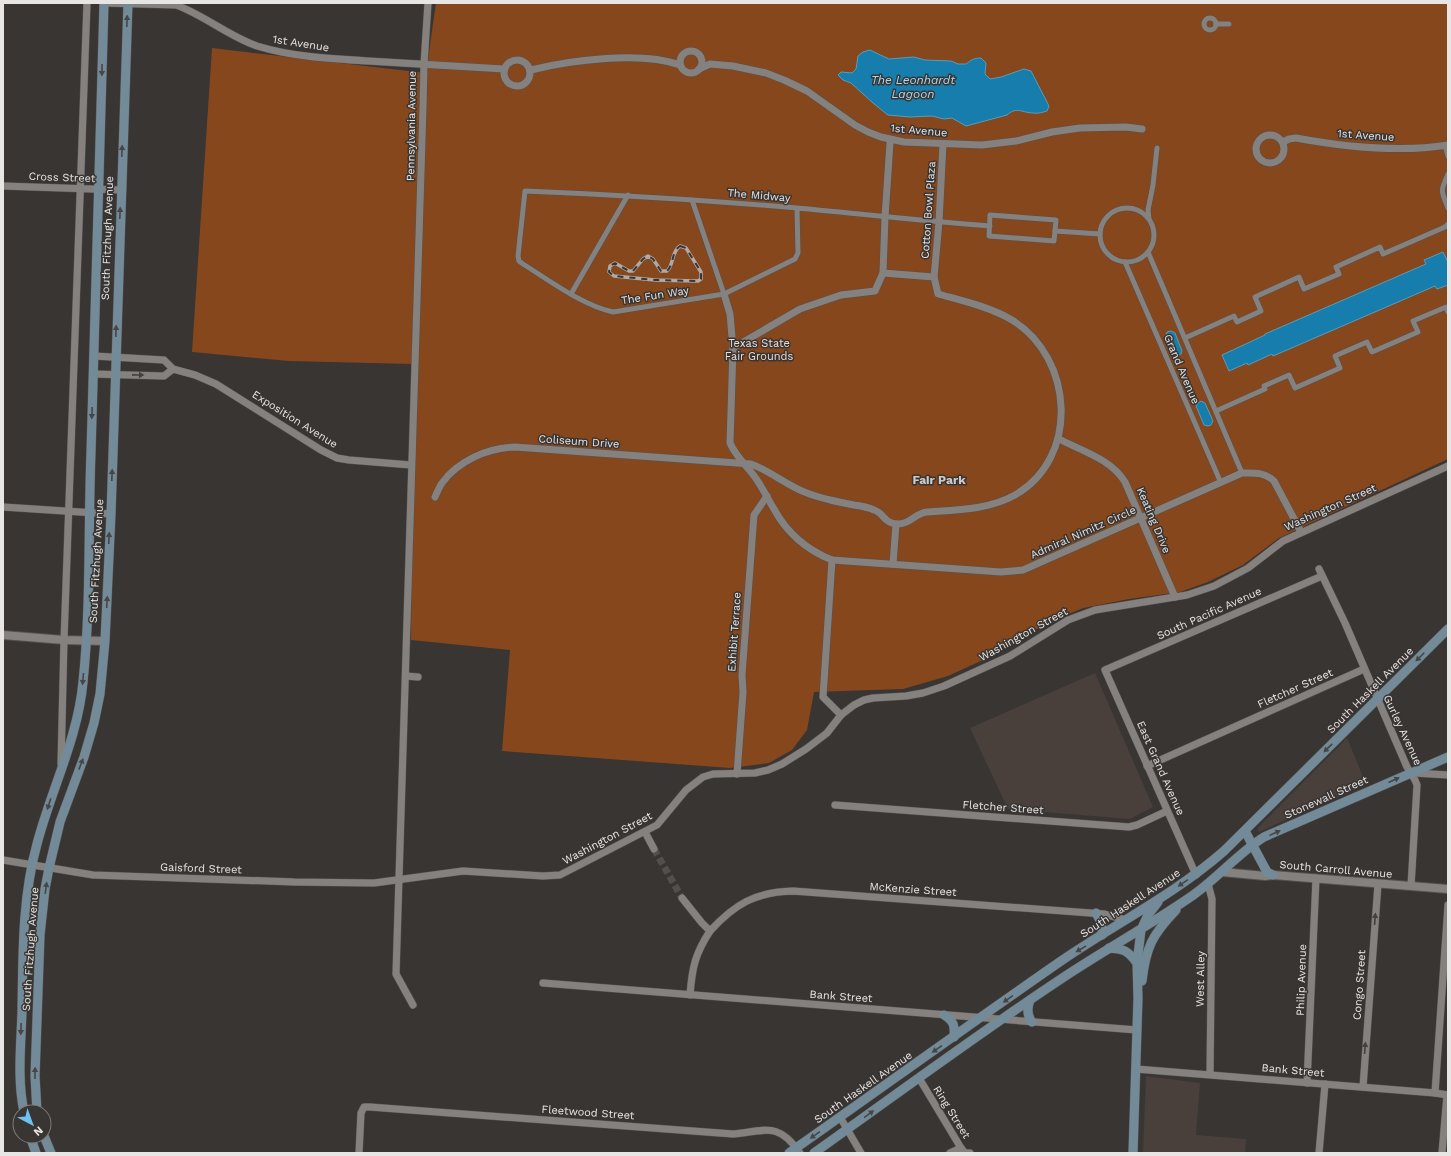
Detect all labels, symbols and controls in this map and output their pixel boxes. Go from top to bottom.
one-way arrow [124,14,130,27]
street label: 1st Avenue [272,33,330,54]
one-way arrow [99,64,105,77]
street label: Pennsylvania Avenue [404,71,419,181]
water label: The Leonhardt Lagoon [871,73,955,101]
street label: 1st Avenue [890,122,948,139]
street label: 1st Avenue [1337,127,1395,144]
one-way arrow [119,144,125,157]
street label: Cotton Bowl Plaza [919,161,938,259]
street label: Cross Street [28,170,96,185]
street label: South Fitzhugh Avenue [99,176,116,300]
street label: The Midway [727,186,791,205]
one-way arrow [117,206,123,219]
street label: The Fun Way [620,284,690,307]
one-way arrow [113,324,119,337]
street label: Grand Avenue [1161,332,1202,406]
park label: Texas State Fair Grounds [725,337,793,363]
one-way arrow [132,372,145,378]
street label: Exposition Avenue [250,388,340,451]
one-way arrow [89,407,95,420]
street label: Coliseum Drive [538,432,620,451]
one-way arrow [109,468,115,481]
district label: Fair Park [912,473,966,487]
street label: Washington Street [1282,481,1379,534]
street label: Keating Drive [1134,485,1173,555]
street label: South Fitzhugh Avenue [87,499,106,623]
street label: Admiral Nimitz Circle [1028,503,1138,562]
one-way arrow [106,532,113,544]
street label: South Pacific Avenue [1155,584,1264,642]
street label: Exhibit Terrace [725,592,744,672]
one-way arrow [103,596,110,608]
street label: Washington Street [977,604,1070,664]
street label: South Haskell Avenue [1325,645,1416,736]
one-way arrow [1415,652,1425,661]
street label: Fletcher Street [1255,666,1335,711]
one-way arrow [80,673,87,685]
street label: Gurley Avenue [1381,693,1425,768]
street label: East Grand Avenue [1134,719,1187,817]
one-way arrow [1323,743,1333,753]
one-way arrow [79,758,85,770]
street label: Stonewall Street [1283,773,1370,822]
one-way arrow [1388,777,1399,783]
one-way arrow [46,798,52,810]
street label: Fletcher Street [962,798,1044,817]
street label: Washington Street [560,809,655,868]
one-way arrow [1269,829,1281,835]
street label: South Carroll Avenue [1279,858,1393,881]
street label: Gaisford Street [160,861,242,876]
street label: South Haskell Avenue [1078,866,1183,941]
one-way arrow [1178,879,1188,887]
street label: McKenzie Street [869,880,957,899]
one-way arrow [43,882,49,894]
street label: South Fitzhugh Avenue [20,887,41,1011]
one-way arrow [1371,913,1378,925]
street label: Philip Avenue [1294,944,1309,1016]
one-way arrow [1075,945,1087,952]
street label: Congo Street [1351,949,1368,1021]
street label: West Alley [1194,951,1207,1007]
street label: Bank Street [809,988,873,1005]
one-way arrow [1002,995,1013,1003]
one-way arrow [18,1023,24,1036]
one-way arrow [1362,1042,1369,1054]
one-way arrow [932,1045,943,1053]
street label: South Haskell Avenue [812,1049,915,1126]
street label: Bank Street [1261,1061,1325,1080]
one-way arrow [32,1066,38,1079]
street label: Ring Street [930,1083,973,1141]
street label: Fleetwood Street [541,1103,635,1122]
north arrow [12,1104,52,1144]
one-way arrow [864,1110,874,1118]
text: N [31,1124,46,1139]
one-way arrow [810,1131,820,1139]

